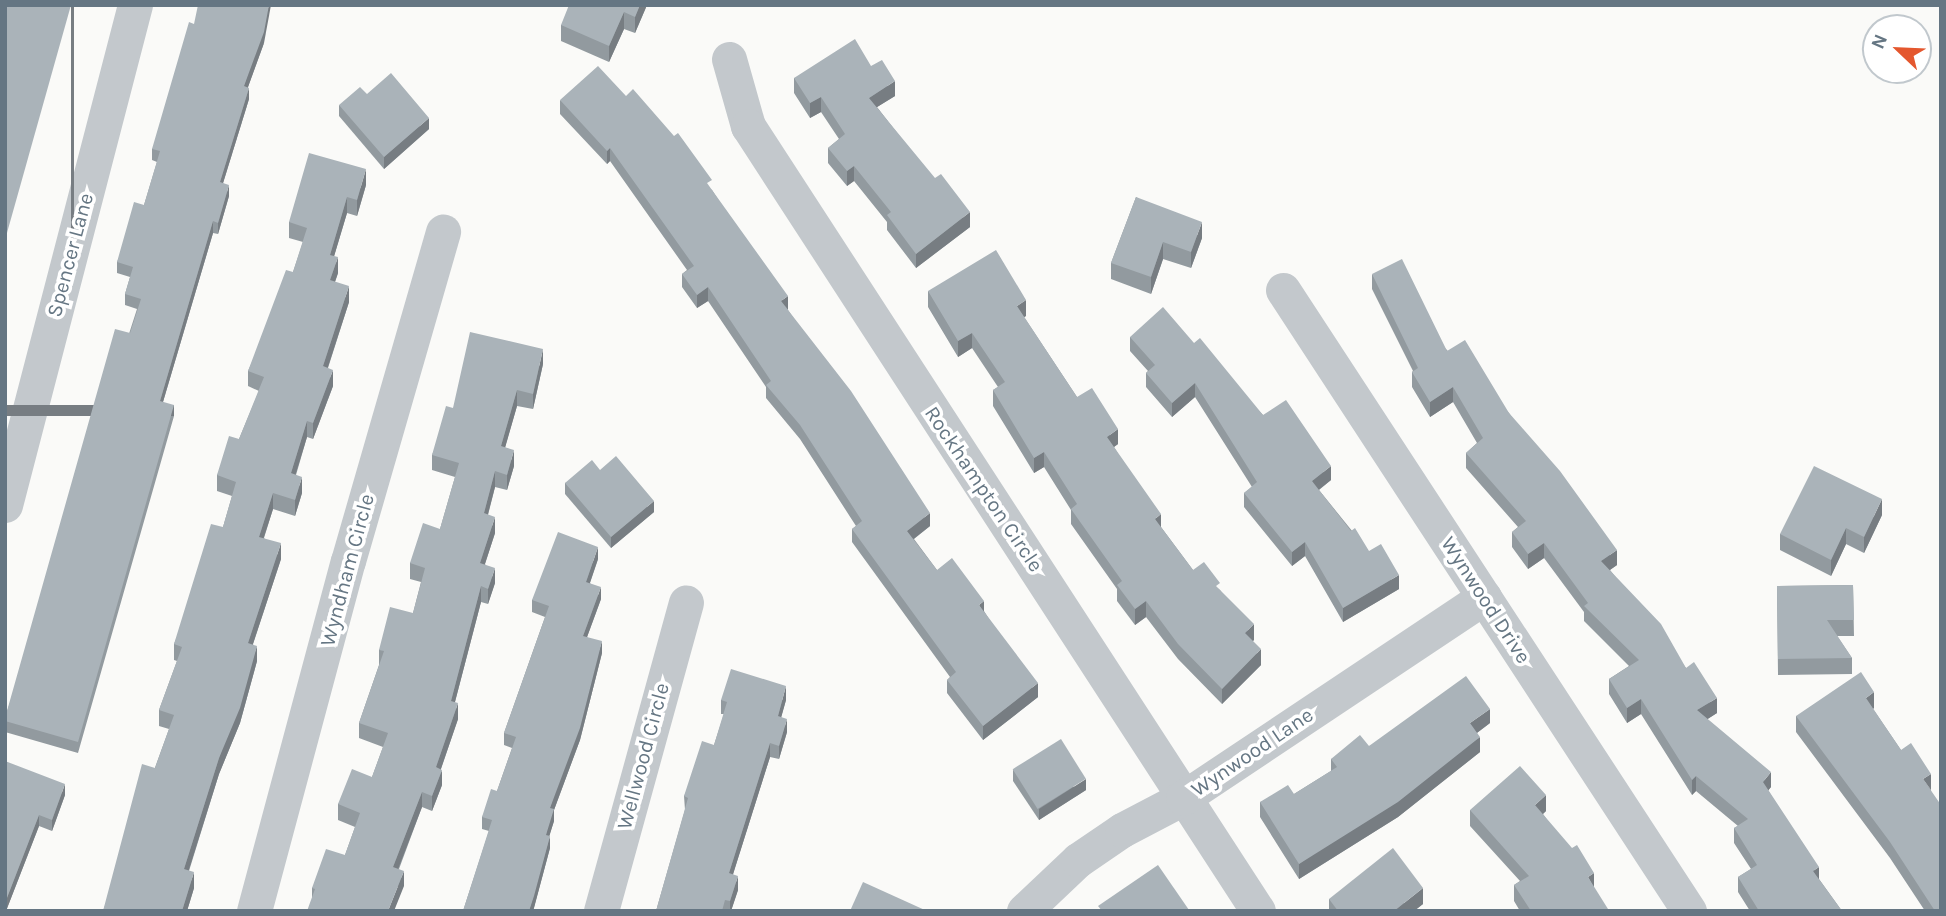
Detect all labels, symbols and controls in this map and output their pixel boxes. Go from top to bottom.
north arrow [1862,14,1932,84]
text: N [1867,31,1892,52]
street label: Spencer Lane [41,190,99,320]
street label: Rockhampton Circle [919,401,1049,577]
street label: Wyndham Circle [315,491,379,649]
street label: Wynwood Drive [1436,532,1536,668]
street label: Wellwood Circle [611,680,675,832]
street label: Wynwood Lane [1186,702,1318,802]

